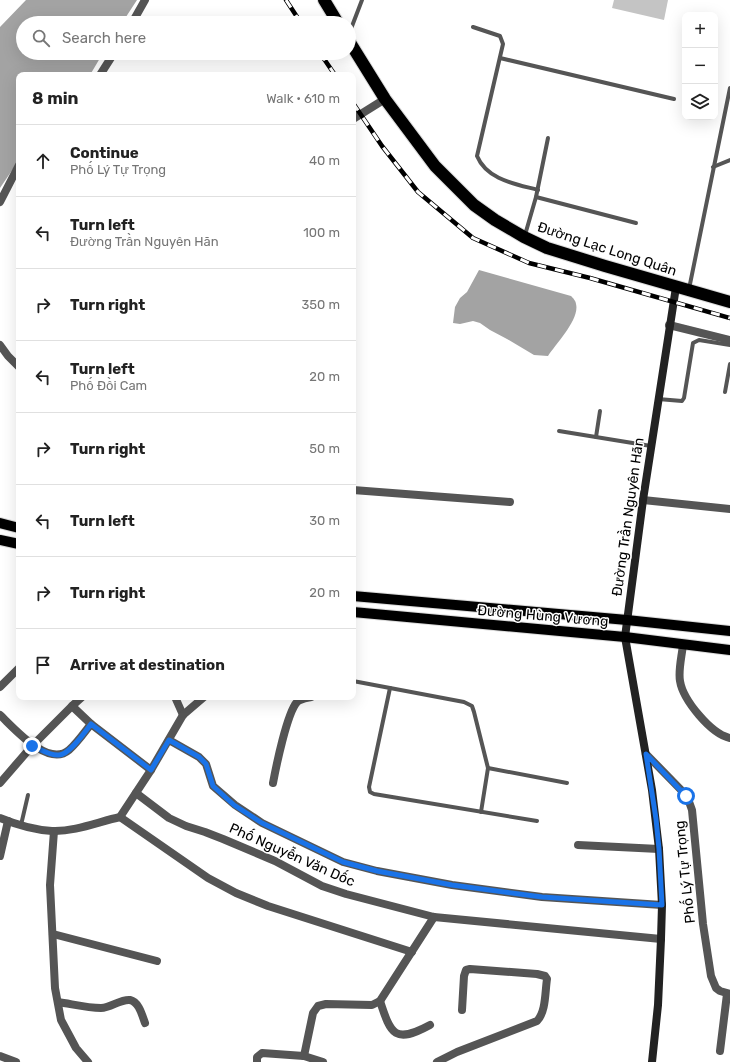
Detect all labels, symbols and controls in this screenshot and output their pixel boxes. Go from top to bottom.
map controls [682,12,718,120]
button: + [682,12,718,48]
search box [16,16,356,60]
icon: search [30,27,52,49]
text: Search here [62,29,146,47]
button: − [682,48,718,84]
button: layers [682,84,718,120]
text: 8 min [32,88,79,108]
text: Walk · 610 m [266,91,340,106]
text: Continue [70,144,139,162]
icon: ahead [32,150,54,172]
text: 40 m [309,153,340,168]
text: Phố Lý Tự Trọng [70,162,166,177]
text: Turn left [70,216,135,234]
street label: Đường Lạc Long Quân [535,218,679,280]
icon: left [32,222,54,244]
text: 100 m [303,225,340,240]
text: Đường Trần Nguyên Hãn [70,234,219,249]
icon: right [32,294,54,316]
text: Turn right [70,296,145,314]
text: 350 m [301,297,340,312]
text: Turn left [70,360,135,378]
icon: left [32,366,54,388]
text: 20 m [309,369,340,384]
text: Phố Đồi Cam [70,378,147,393]
street label: Đường Trần Nguyên Hãn [607,436,648,597]
icon: right [32,438,54,460]
text: Turn right [70,440,145,458]
text: 50 m [309,441,340,456]
icon: left [32,510,54,532]
text: Turn left [70,512,135,530]
text: 30 m [309,513,340,528]
icon: right [32,582,54,604]
text: Turn right [70,584,145,602]
text: 20 m [309,585,340,600]
street label: Đường Hùng Vương [477,602,609,630]
icon: arrive [32,654,54,676]
text: Arrive at destination [70,656,225,674]
route end [23,737,41,755]
route start [677,787,695,805]
street label: Phố Nguyễn Văn Dốc [227,819,358,890]
street label: Phố Lý Tự Trọng [670,820,699,924]

